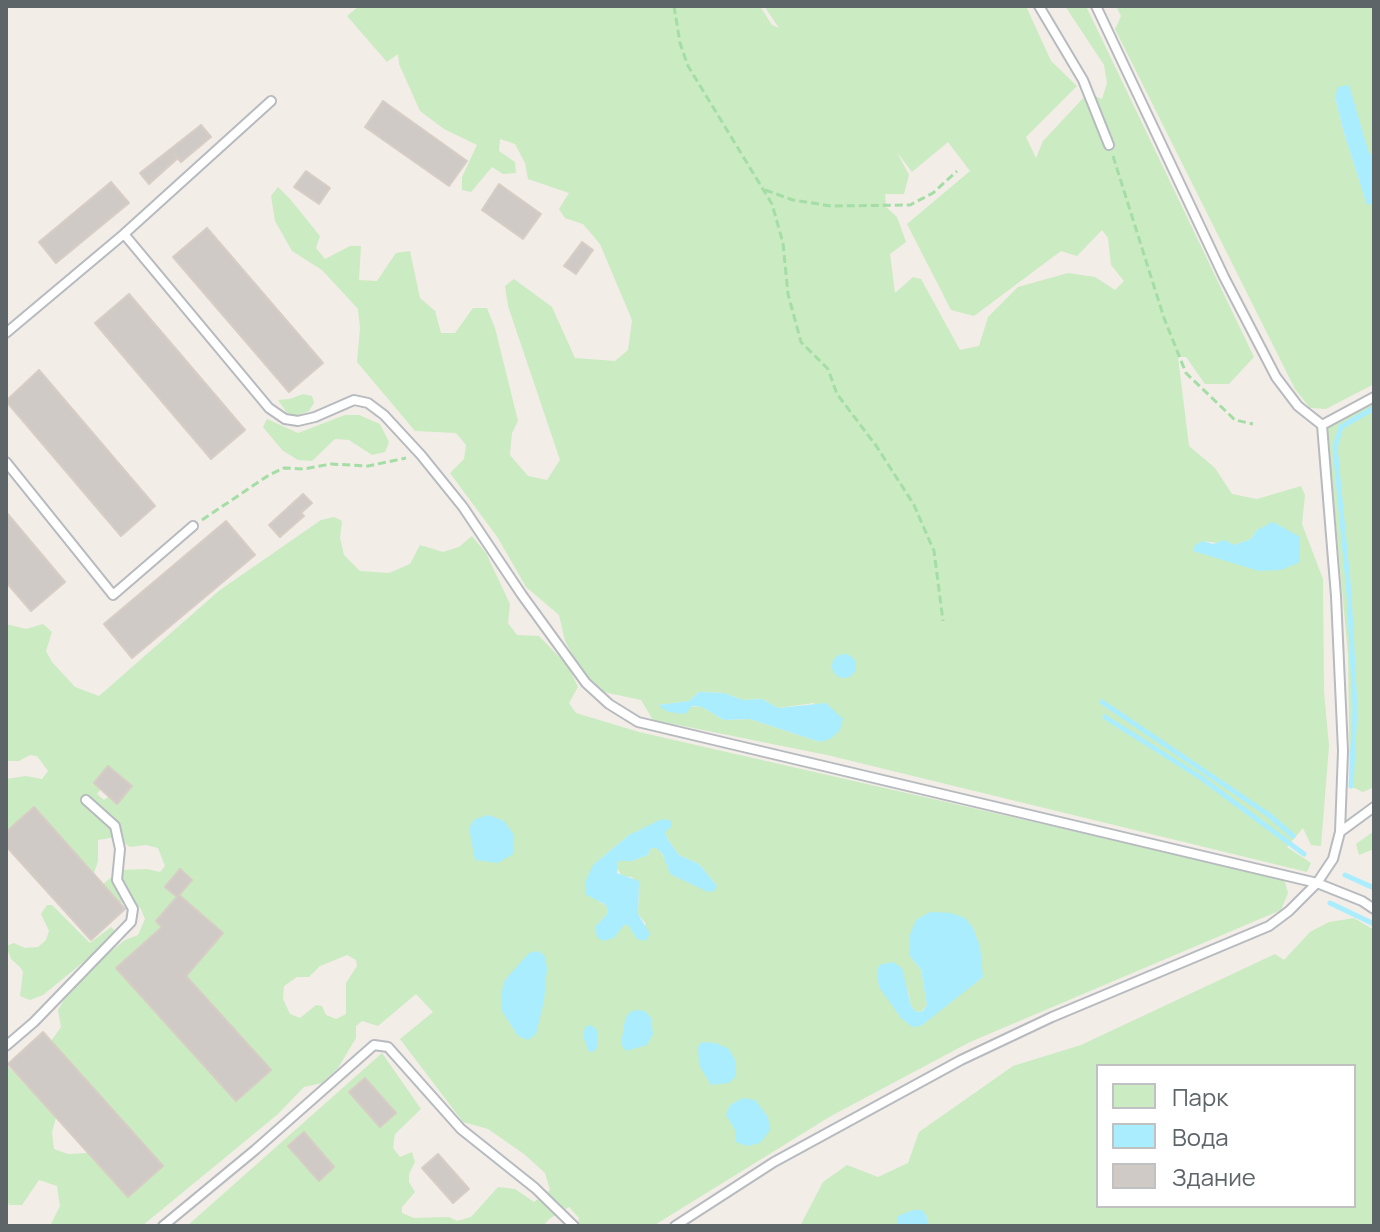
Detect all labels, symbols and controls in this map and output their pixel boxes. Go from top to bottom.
legend [1096,1064,1356,1208]
text: Парк [1172,1080,1228,1113]
text: Вода [1172,1120,1229,1153]
text: Здание [1172,1160,1256,1193]

